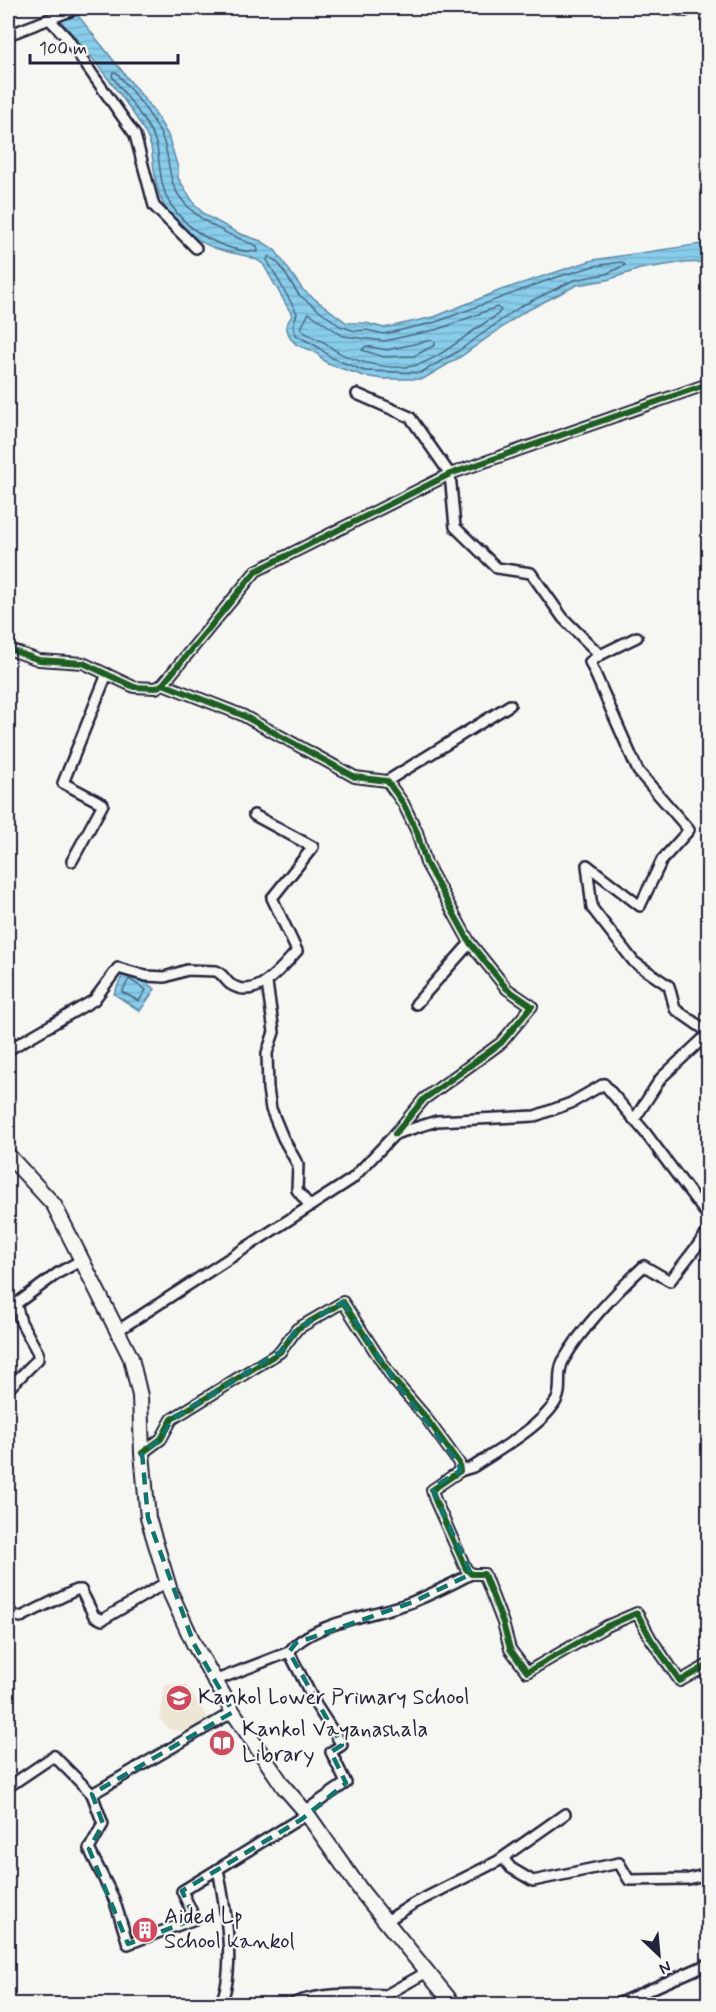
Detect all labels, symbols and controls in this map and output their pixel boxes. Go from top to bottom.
scale bar [30,27,178,65]
text: 100 m [39,37,87,61]
school or university icon: Kankol Lower Primary School [164,1683,194,1713]
place label: Kankol Lower Primary School [198,1684,470,1712]
place label: Kankol Vayanashala Library [242,1716,428,1769]
library icon: Kankol Vayanashala Library [207,1728,237,1758]
place label: Aided Lp School kankol [164,1903,295,1956]
building icon: Aided Lp School kankol [130,1915,160,1945]
north arrow [629,1925,689,1985]
text: N [656,1955,674,1979]

